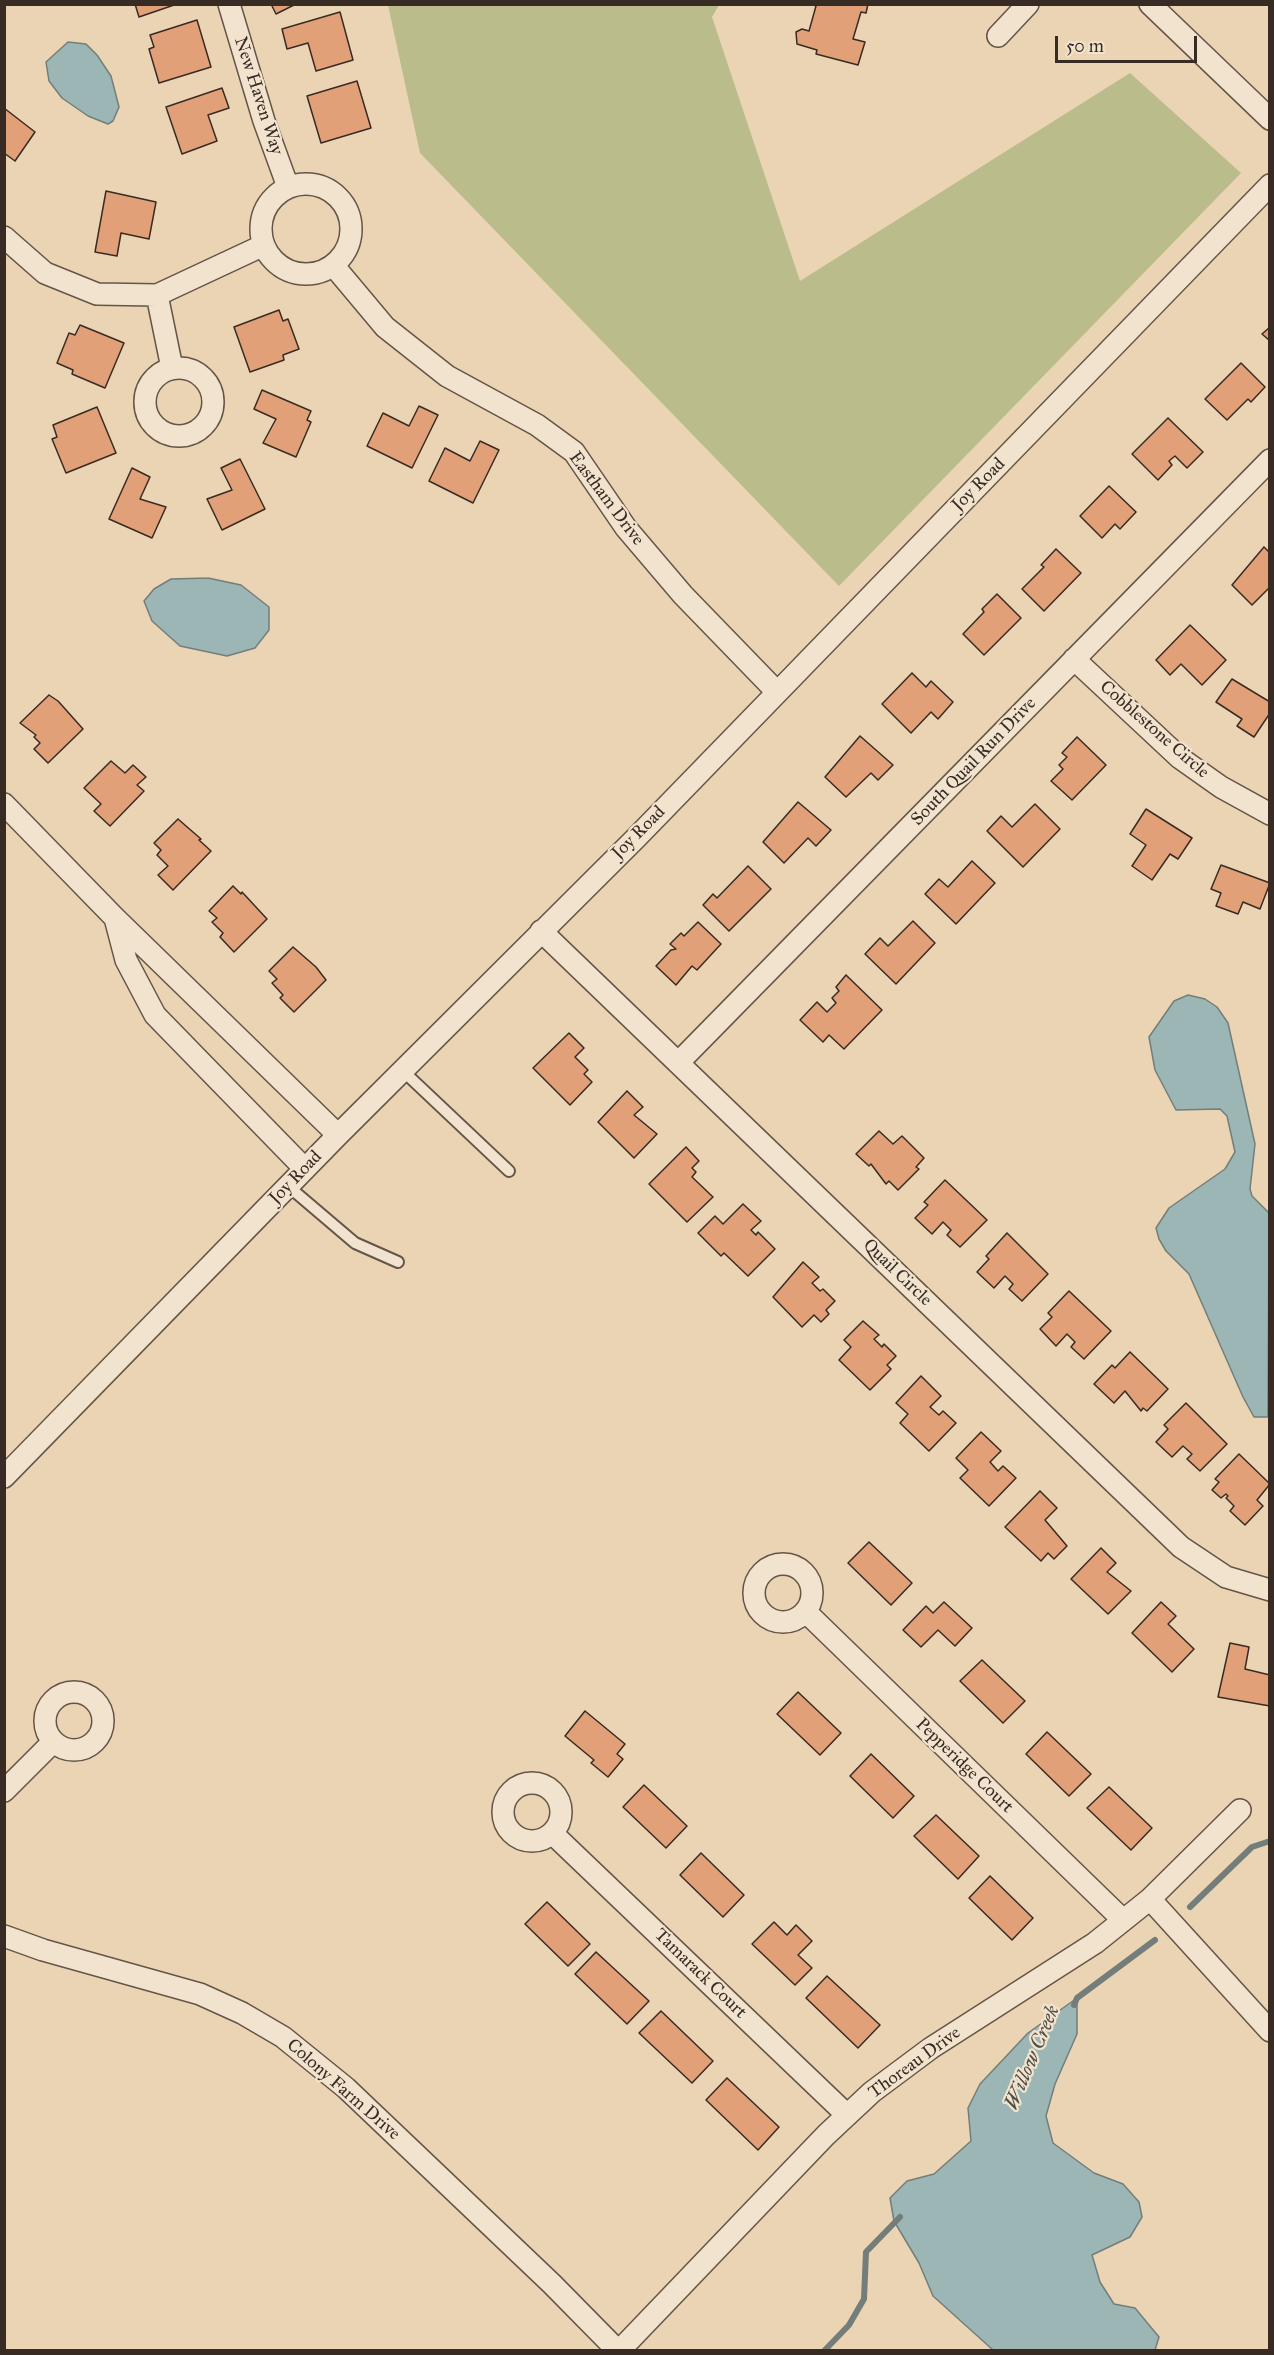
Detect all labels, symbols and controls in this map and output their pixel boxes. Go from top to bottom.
scale bar [1058,24,1200,62]
street label: New Haven Way [229,34,287,158]
text: 50 m [1066,35,1104,57]
street label: Eastham Drive [564,448,648,550]
street label: Joy Road [948,454,1010,516]
street label: Cobblestone Circle [1095,677,1213,783]
street label: South Quail Run Drive [907,693,1041,831]
street label: Joy Road [608,802,670,864]
street label: Joy Road [265,1147,327,1209]
street label: Quail Circle [858,1235,936,1311]
street label: Pepperidge Court [911,1714,1017,1818]
street label: Tamarack Court [649,1925,751,2023]
water label: Willow Creek [1000,2002,1066,2114]
street label: Thoreau Drive [865,2022,965,2104]
street label: Colony Farm Drive [282,2035,404,2145]

